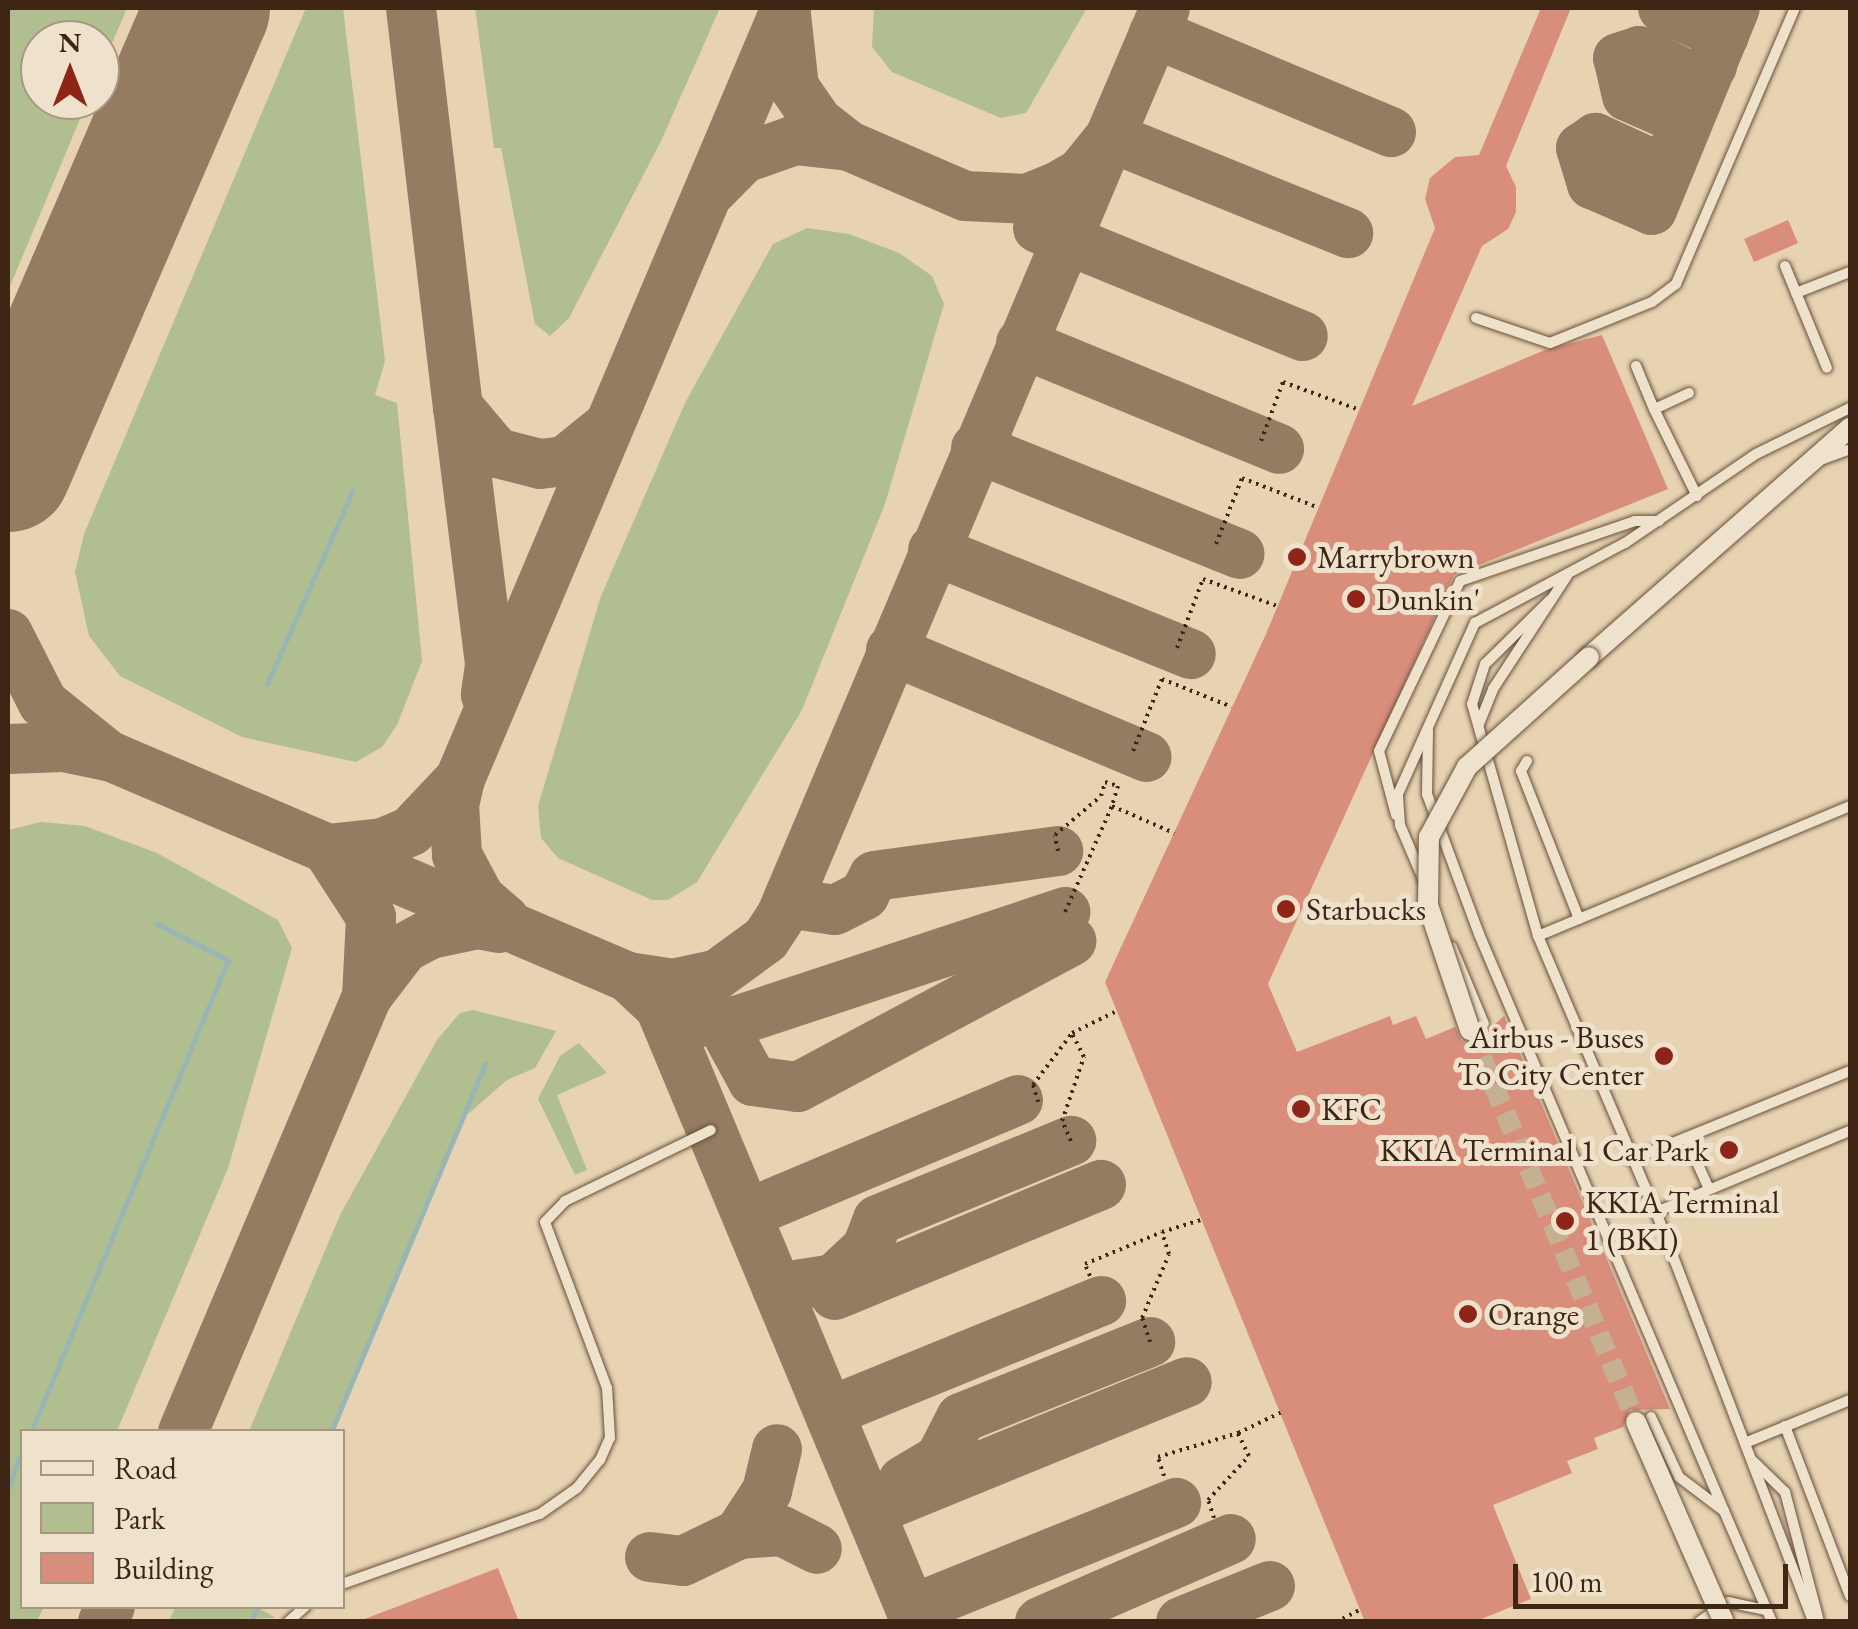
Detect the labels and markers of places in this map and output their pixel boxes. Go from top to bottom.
place label: Marrybrown [1317,538,1475,576]
marker: Marrybrown [1286,546,1308,568]
place label: Dunkin' [1376,580,1480,618]
marker: Dunkin' [1345,588,1367,610]
place label: Starbucks [1306,890,1426,928]
marker: Starbucks [1275,898,1297,920]
place label: Airbus - Buses To City Center [1457,1019,1644,1094]
marker: Airbus - Buses To City Center [1653,1045,1675,1067]
place label: KFC [1321,1090,1382,1128]
marker: KFC [1290,1098,1312,1120]
place label: KKIA Terminal 1 Car Park [1379,1131,1709,1169]
marker: KKIA Terminal 1 Car Park [1718,1139,1740,1161]
place label: KKIA Terminal 1 (BKI) [1585,1184,1779,1259]
marker: KKIA Terminal 1 (BKI) [1554,1210,1576,1232]
place label: Orange [1488,1295,1579,1333]
marker: Orange [1457,1303,1479,1325]

